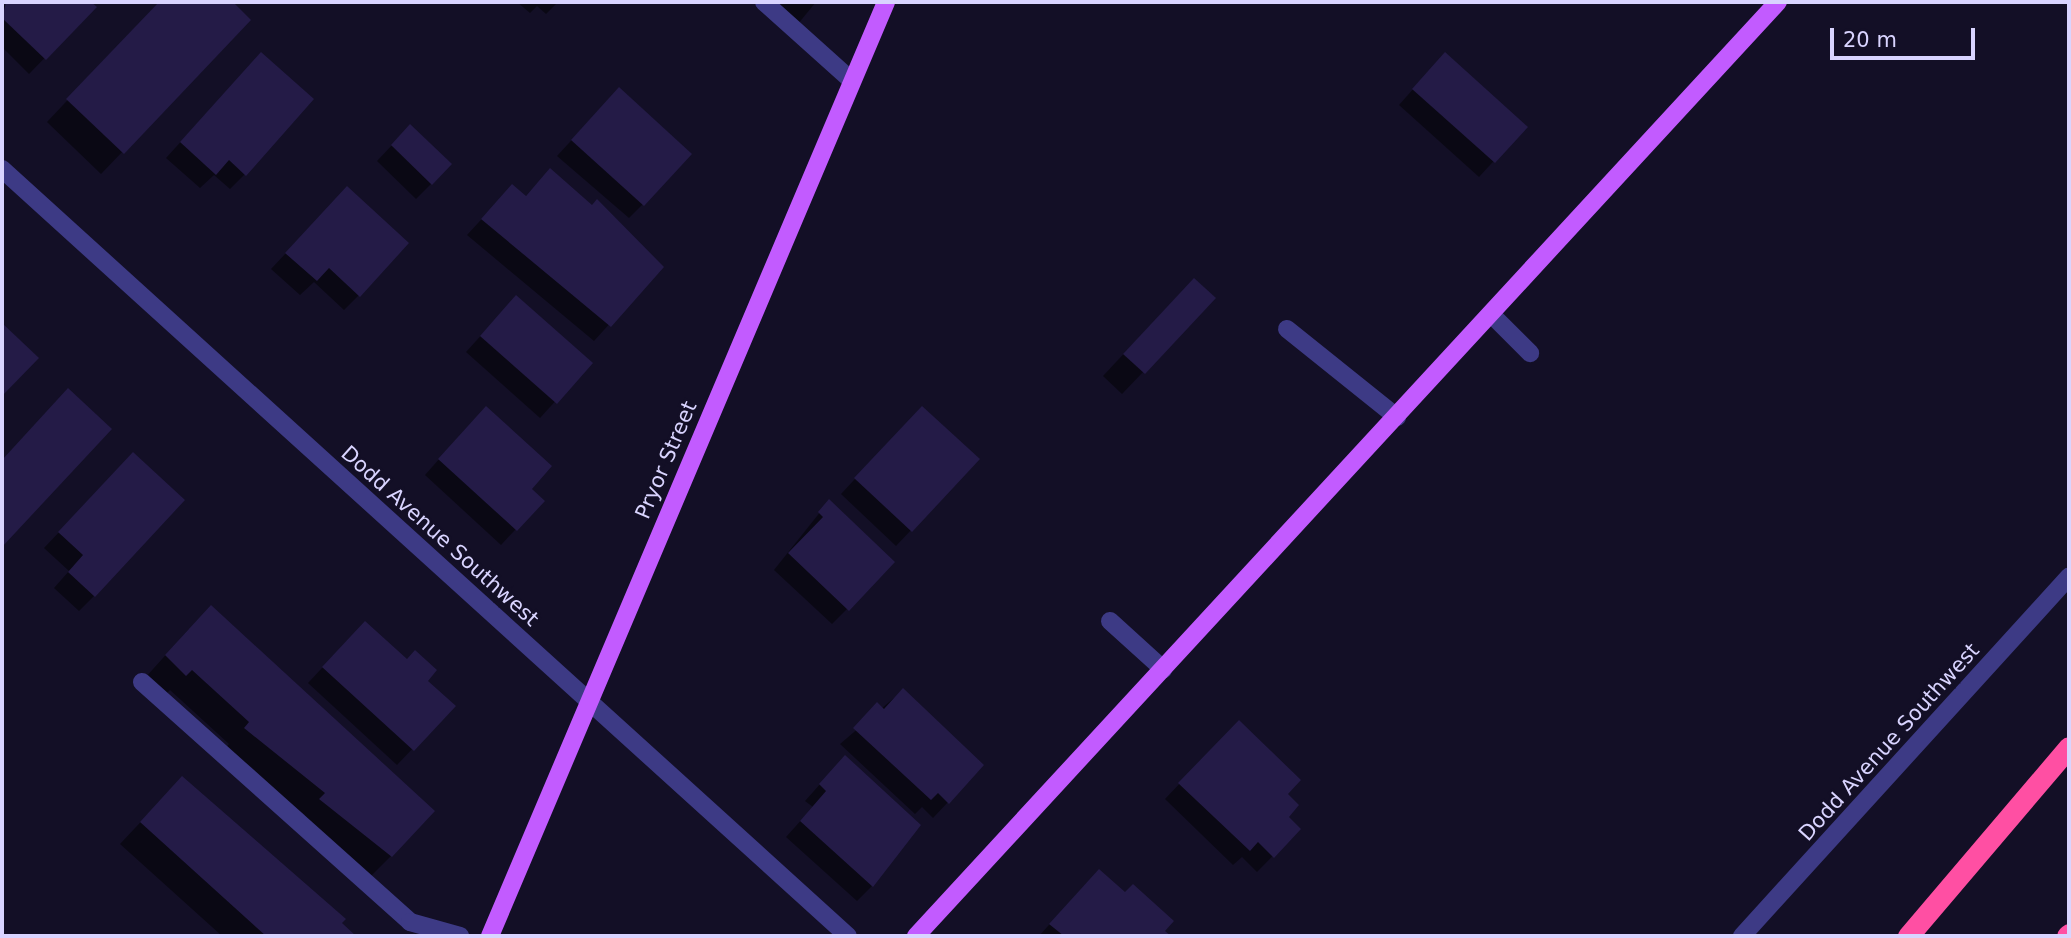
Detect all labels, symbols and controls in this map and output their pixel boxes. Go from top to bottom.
scale bar [1833,14,1978,58]
text: 20 m [1843,28,1897,52]
street label: Pryor Street [630,397,702,523]
street label: Dodd Avenue Southwest [336,441,544,631]
street label: Dodd Avenue Southwest [1794,638,1984,846]

